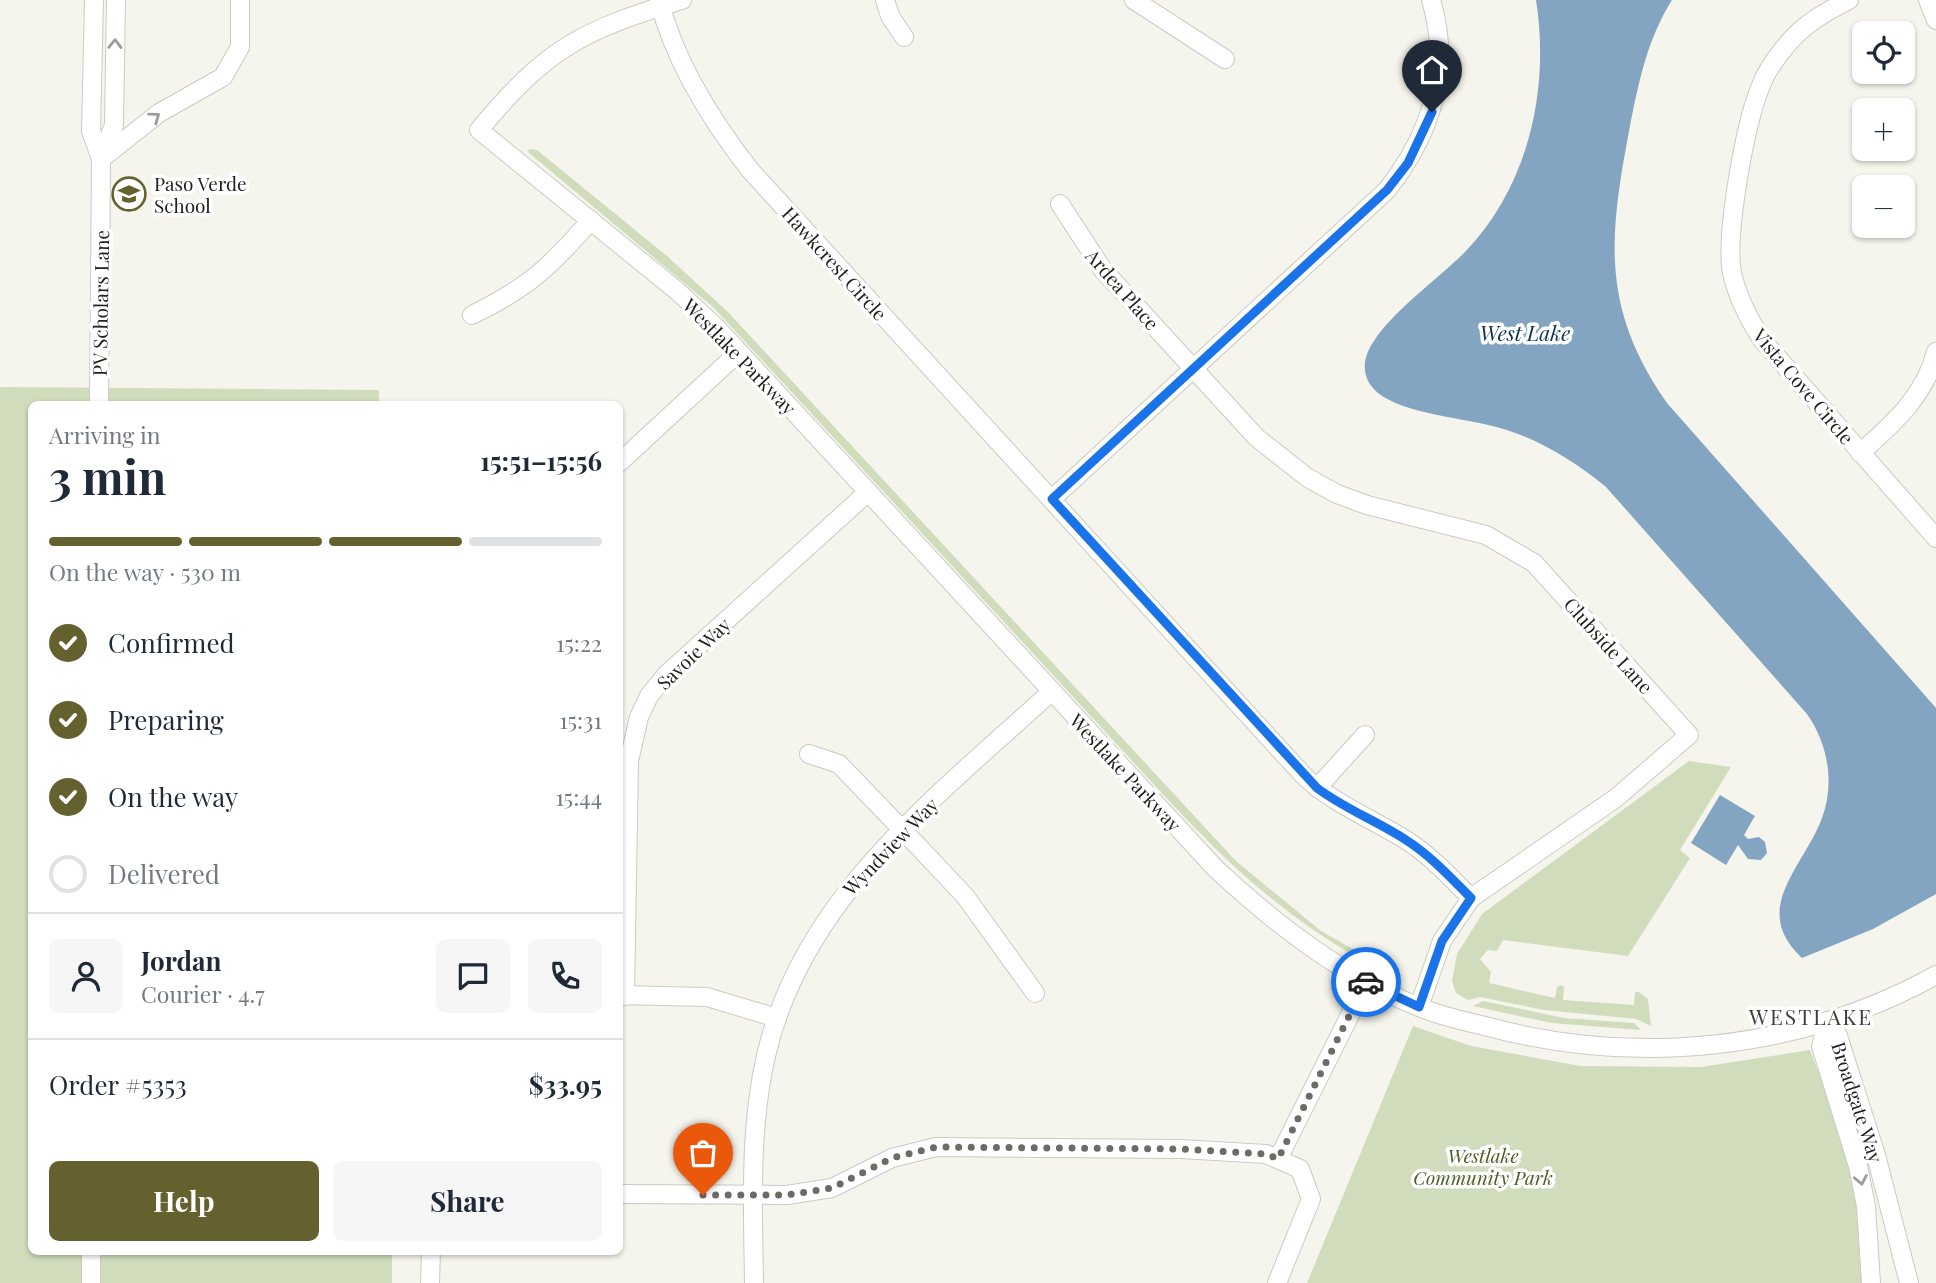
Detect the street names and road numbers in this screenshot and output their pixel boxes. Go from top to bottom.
street label: Hawkcrest Circle [777,200,893,326]
street label: PV Scholars Lane [86,230,114,376]
street label: Ardea Place [1080,242,1165,335]
street label: Westlake Parkway [677,291,803,420]
street label: Vista Cove Circle [1747,322,1860,449]
street label: Clubside Lane [1559,591,1659,699]
street label: Savoie Way [650,611,736,695]
street label: Westlake Parkway [1064,707,1188,837]
street label: Wyndview Way [836,791,944,901]
street label: Broadgate Way [1826,1038,1890,1166]

